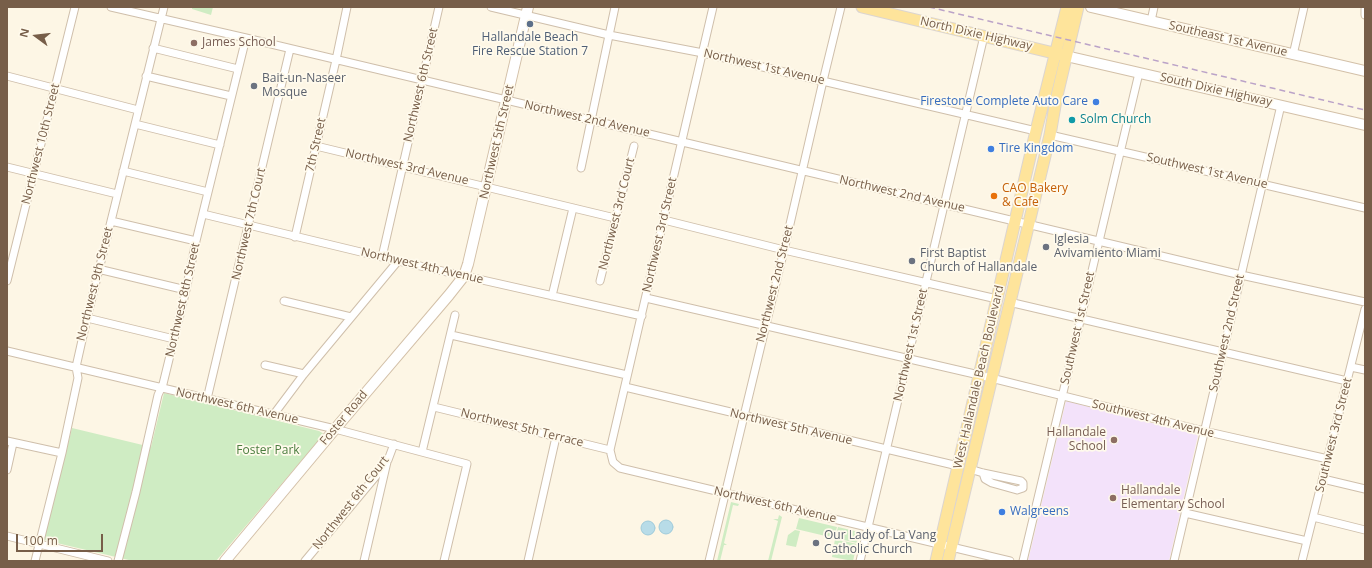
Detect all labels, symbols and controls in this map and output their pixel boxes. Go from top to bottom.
street label: North Dixie Highway [919,14,1033,54]
north arrow [16,16,56,56]
street label: Southeast 1st Avenue [1167,18,1289,60]
marker: Hallandale Beach Fire Rescue Station 7 [525,19,535,29]
street label: Northwest 6th Street [401,26,441,144]
text: N [16,27,32,39]
place label: Hallandale Beach Fire Rescue Station 7 [472,31,588,59]
place label: James School [202,36,276,50]
marker: James School [189,38,199,48]
street label: Northwest 1st Avenue [702,46,826,88]
street label: South Dixie Highway [1159,70,1273,110]
place label: Bait-un-Naseer Mosque [262,72,346,100]
marker: Bait-un-Naseer Mosque [249,81,259,91]
street label: Northwest 10th Street [19,82,63,206]
street label: Northwest 5th Street [477,83,517,201]
place label: Firestone Complete Auto Care [920,95,1088,109]
marker: Firestone Complete Auto Care [1091,97,1101,107]
street label: Northwest 2nd Avenue [523,98,651,140]
place label: Solm Church [1080,113,1151,127]
marker: Solm Church [1067,115,1077,125]
street label: 7th Street [303,117,329,173]
place label: Tire Kingdom [999,142,1073,156]
marker: Tire Kingdom [986,144,996,154]
street label: Northwest 3rd Avenue [344,146,470,188]
street label: Southwest 1st Avenue [1145,150,1269,192]
street label: Northwest 3rd Court [596,156,638,272]
street label: Northwest 7th Court [229,166,269,282]
street label: Northwest 2nd Avenue [838,173,966,215]
street label: Northwest 3rd Street [640,176,680,294]
place label: CAO Bakery & Cafe [1002,182,1068,210]
marker: CAO Bakery & Cafe [989,191,999,201]
street label: Northwest 2nd Street [753,224,797,344]
street label: Northwest 9th Street [74,225,116,343]
place label: Iglesia Avivamiento Miami [1054,233,1161,261]
street label: Northwest 8th Street [163,241,203,359]
marker: Iglesia Avivamiento Miami [1041,242,1051,252]
street label: Northwest 4th Avenue [359,245,485,287]
place label: First Baptist Church of Hallandale [920,247,1037,275]
marker: First Baptist Church of Hallandale [907,256,917,266]
street label: Southwest 1st Street [1058,270,1098,386]
street label: Southwest 2nd Street [1206,273,1248,393]
street label: West Hallandale Beach Boulevard [951,284,1007,470]
street label: Northwest 1st Street [891,287,931,403]
street label: Southwest 3rd Street [1313,376,1355,494]
street label: Northwest 6th Avenue [174,385,300,427]
street label: Foster Road [317,388,371,448]
street label: Southwest 4th Avenue [1090,397,1216,441]
street label: Northwest 5th Terrace [459,406,585,450]
street label: Northwest 5th Avenue [728,406,854,448]
place label: Hallandale School [1047,426,1106,454]
marker: Hallandale School [1109,435,1119,445]
park label: Foster Park [236,444,300,458]
street label: Northwest 6th Court [310,453,392,553]
street label: Northwest 6th Avenue [712,484,838,526]
place label: Hallandale Elementary School [1121,484,1225,512]
marker: Hallandale Elementary School [1108,493,1118,503]
place label: Walgreens [1010,505,1069,519]
marker: Walgreens [997,507,1007,517]
scale bar [18,526,105,552]
place label: Our Lady of La Vang Catholic Church [824,529,936,557]
text: 100 m [23,532,58,549]
marker: Our Lady of La Vang Catholic Church [811,538,821,548]

